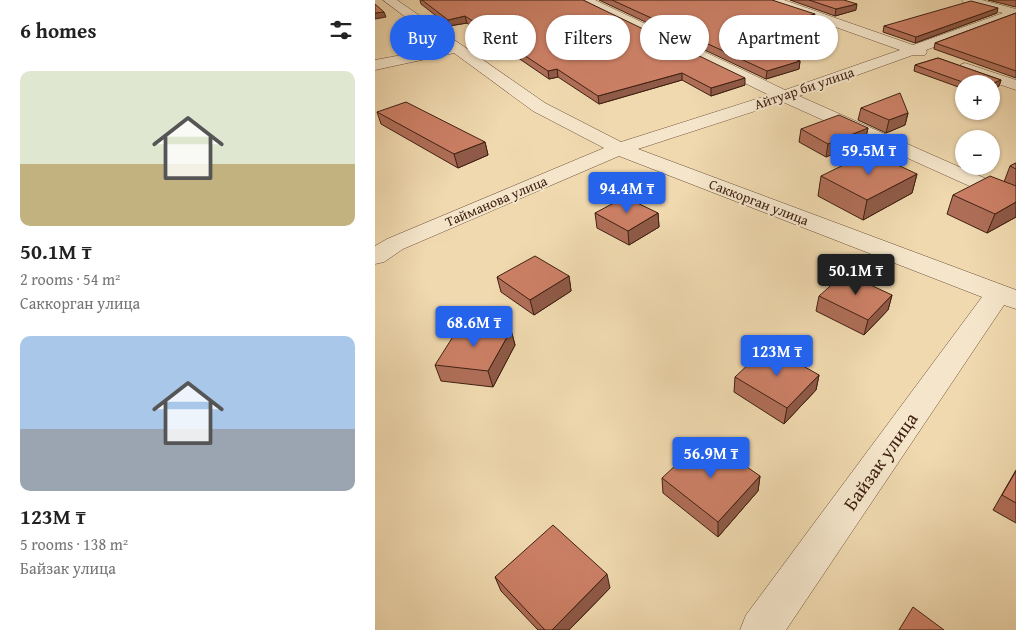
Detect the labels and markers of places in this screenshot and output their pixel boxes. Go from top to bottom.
pin: 59.5M ₸ [823,134,915,176]
pin: 94.4M ₸ [581,172,673,214]
pin: 50.1M ₸ [810,254,902,296]
pin: 68.6M ₸ [428,306,520,348]
pin: 123M ₸ [736,334,818,377]
pin: 56.9M ₸ [665,436,757,479]

